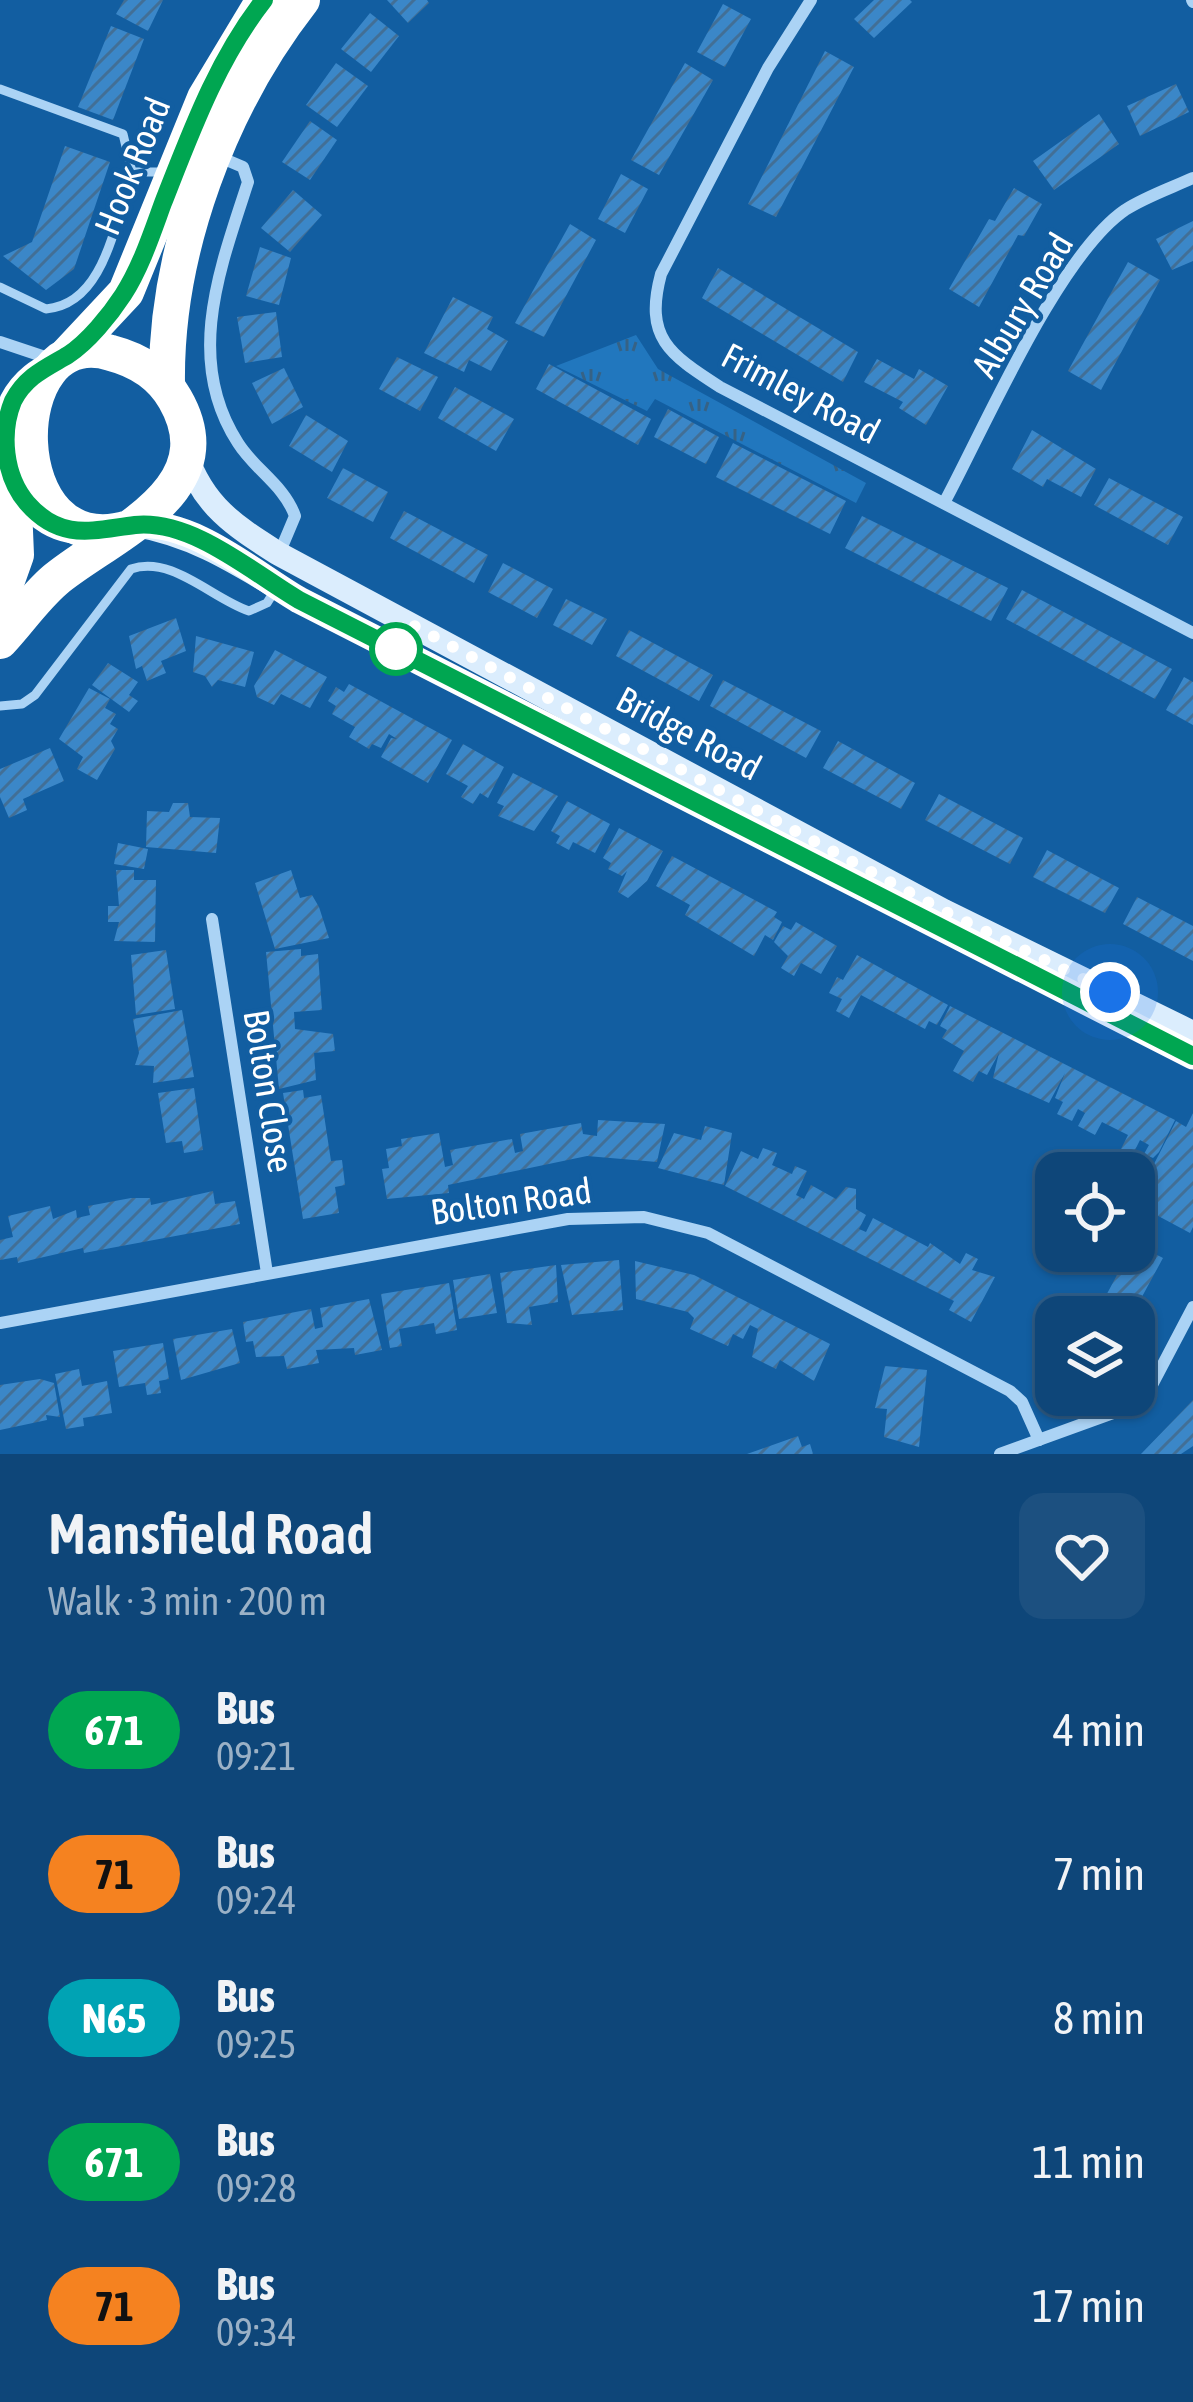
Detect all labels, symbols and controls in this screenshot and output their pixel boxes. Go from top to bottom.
street label: Hook Road [86,91,178,241]
street label: Albury Road [963,225,1081,385]
street label: Frimley Road [715,334,887,452]
unlabelled marker [371,624,421,674]
street label: Bridge Road [609,677,769,789]
your location [1080,962,1140,1022]
street label: Bolton Close [235,1007,303,1175]
map controls [1035,1152,1155,1416]
button: locate [1035,1152,1155,1272]
street label: Bolton Road [428,1169,594,1233]
button: layers [1035,1296,1155,1416]
button: heart [1019,1493,1145,1619]
text: Mansfield Road [48,1501,373,1566]
text: Walk · 3 min · 200 m [48,1579,327,1623]
text: Bus [216,1682,275,1734]
text: 4 min [1053,1704,1145,1756]
text: 671 [84,1706,144,1754]
text: 09:21 [216,1734,296,1778]
text: Bus [216,1826,275,1878]
text: 7 min [1053,1848,1145,1900]
text: 71 [94,1850,134,1898]
text: 09:24 [216,1878,296,1922]
text: Bus [216,1970,275,2022]
text: 8 min [1053,1992,1145,2044]
text: N65 [82,1994,146,2042]
text: 09:25 [216,2022,296,2066]
text: Bus [216,2114,275,2166]
text: 11 min [1032,2136,1145,2188]
text: 671 [84,2138,144,2186]
text: 09:28 [216,2166,296,2210]
text: Bus [216,2258,275,2310]
text: 17 min [1032,2280,1145,2332]
text: 71 [94,2282,134,2330]
text: 09:34 [216,2310,296,2354]

